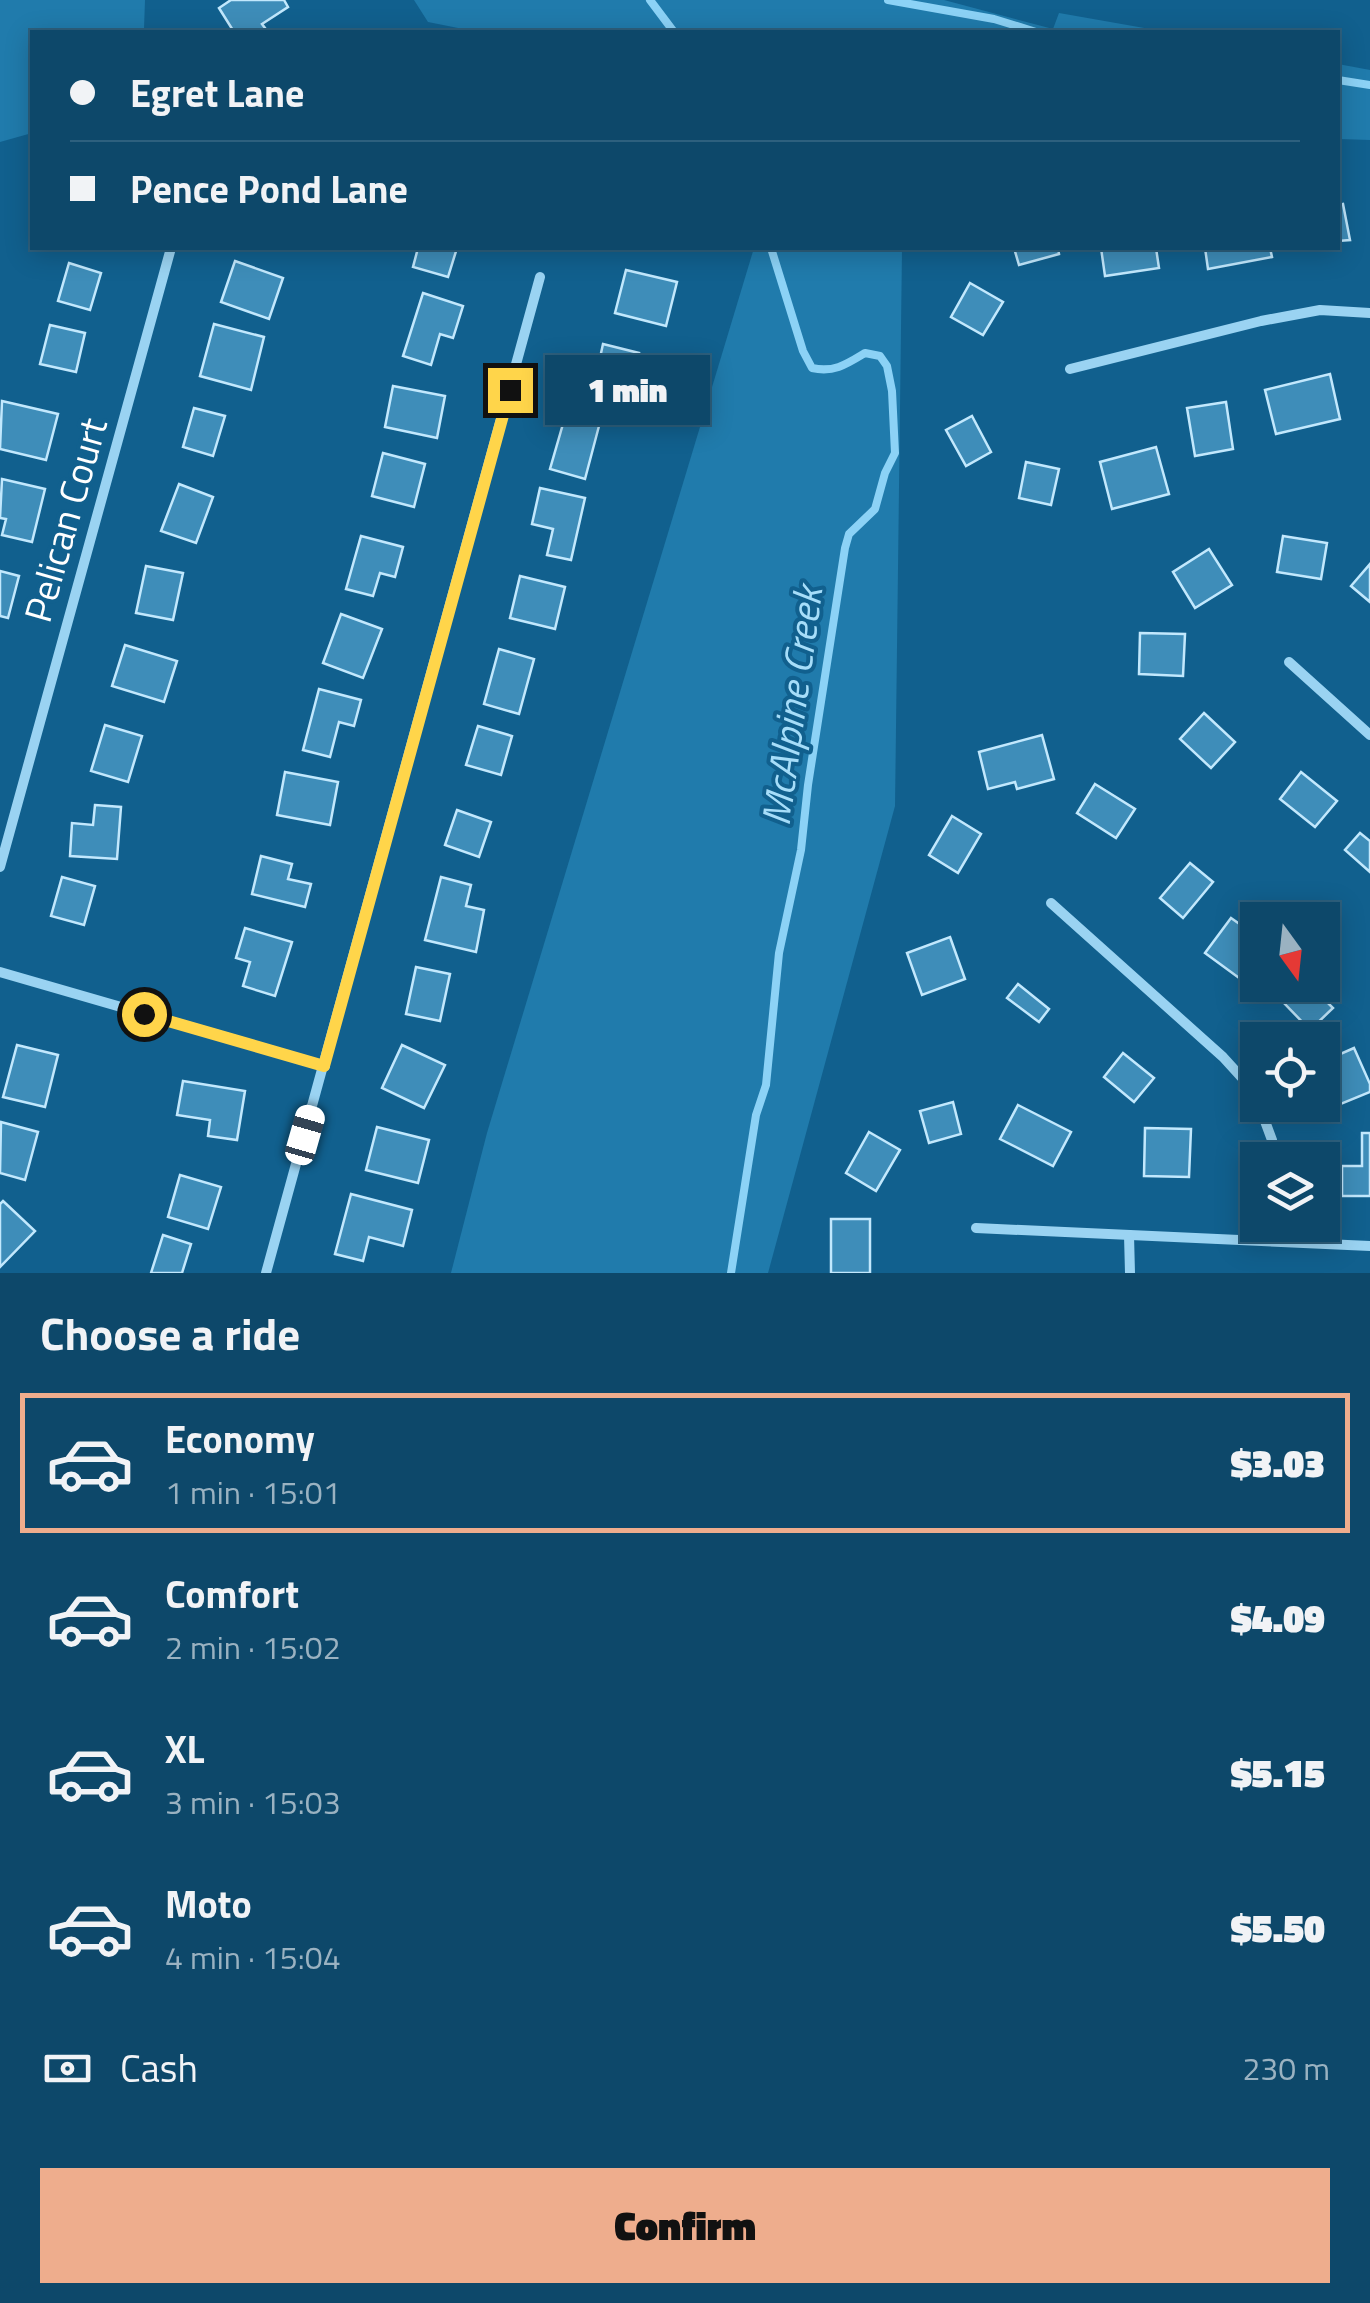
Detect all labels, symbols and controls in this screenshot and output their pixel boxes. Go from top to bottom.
text: Egret Lane [130,64,304,122]
text: Pence Pond Lane [130,160,408,218]
callout: 1 min [545,355,710,425]
text: 1 min [588,366,667,414]
route end [488,368,533,413]
street label: Pelican Court [8,411,122,629]
water label: McAlpine Creek [745,578,839,829]
north arrow [1240,902,1340,1002]
map controls [1240,902,1340,1242]
route start [122,992,167,1037]
button: locate [1240,1022,1340,1122]
car [282,1102,328,1168]
button: layers [1240,1142,1340,1242]
text: Choose a ride [40,1299,300,1367]
text: Economy [165,1410,315,1468]
icon: car [45,1418,135,1508]
text: $3.03 [1231,1434,1325,1492]
text: 1 min · 15:01 [165,1468,341,1516]
text: Comfort [165,1565,299,1623]
icon: car [45,1573,135,1663]
text: $4.09 [1231,1589,1325,1647]
text: 2 min · 15:02 [165,1623,341,1671]
text: XL [165,1720,205,1778]
icon: car [45,1728,135,1818]
text: $5.15 [1231,1744,1325,1802]
text: 3 min · 15:03 [165,1778,341,1826]
text: Moto [165,1875,252,1933]
icon: car [45,1883,135,1973]
text: $5.50 [1231,1899,1325,1957]
text: 4 min · 15:04 [165,1933,341,1981]
text: Cash [120,2039,198,2097]
icon: cash [40,2041,95,2096]
text: 230 m [1242,2044,1330,2092]
button: Confirm [40,2168,1330,2283]

